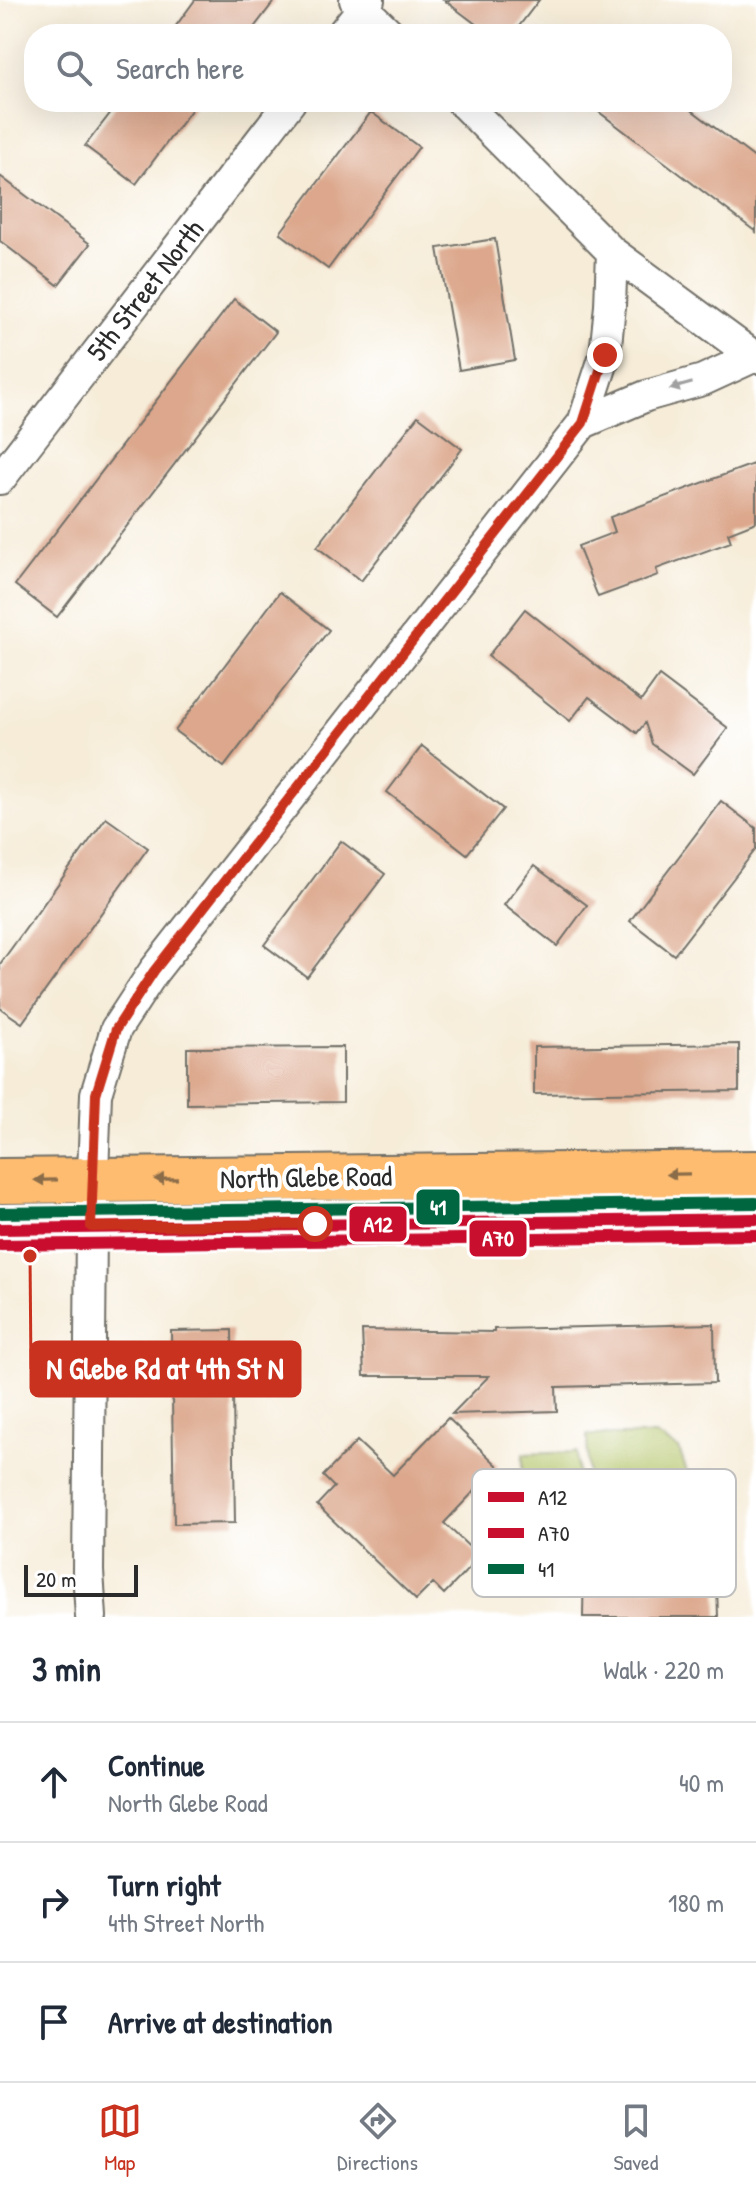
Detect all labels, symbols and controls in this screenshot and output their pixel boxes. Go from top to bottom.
search box [24,24,732,112]
icon: search [52,46,96,90]
text: Search here [116,48,244,88]
street label: 5th Street North [78,211,212,369]
route end [587,337,623,373]
one-way arrow [669,380,693,393]
street label: North Glebe Road [220,1157,392,1197]
one-way arrow [665,1168,690,1180]
one-way arrow [153,1172,178,1185]
one-way arrow [33,1174,58,1186]
line badge: 41 [415,1188,461,1226]
text: 41 [430,1192,446,1222]
line badge: A12 [348,1205,408,1243]
route start [297,1206,333,1242]
text: A12 [363,1209,393,1239]
line badge: A70 [468,1219,528,1258]
text: A70 [482,1223,514,1253]
callout: N Glebe Rd at 4th St N [31,1342,300,1396]
text: N Glebe Rd at 4th St N [46,1348,284,1388]
legend [472,1469,736,1597]
text: A12 [538,1482,568,1512]
text: A70 [538,1518,570,1548]
text: 41 [538,1554,554,1584]
scale bar [24,1561,138,1597]
text: 20 m [36,1564,76,1594]
text: 3 min [32,1646,101,1692]
text: Walk · 220 m [603,1652,724,1687]
text: Continue [108,1745,205,1785]
icon: ahead [32,1760,76,1804]
text: 40 m [679,1765,724,1800]
text: North Glebe Road [108,1785,268,1820]
text: Turn right [108,1865,221,1905]
icon: right [32,1880,76,1924]
text: 180 m [668,1885,724,1920]
text: 4th Street North [108,1905,264,1940]
icon: arrive [32,2000,76,2044]
text: Arrive at destination [108,2002,333,2042]
tab: Map [98,2099,142,2177]
tab: Directions [337,2099,418,2177]
tab: Saved [613,2099,658,2177]

